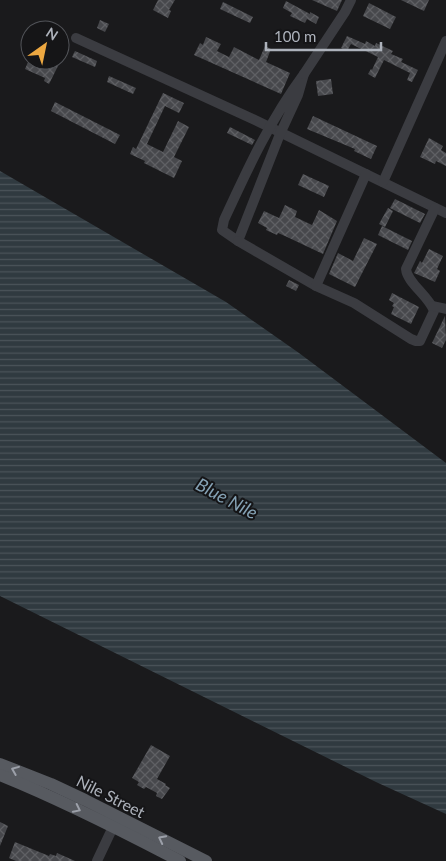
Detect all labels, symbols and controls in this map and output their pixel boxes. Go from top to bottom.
north arrow [20,20,70,70]
scale bar [266,20,381,52]
text: N [43,24,62,44]
text: 100 m [274,27,316,45]
water label: Blue Nile [192,473,262,523]
one-way arrow [11,766,20,776]
street label: Nile Street [74,771,149,821]
one-way arrow [72,802,81,813]
one-way arrow [158,835,167,845]

